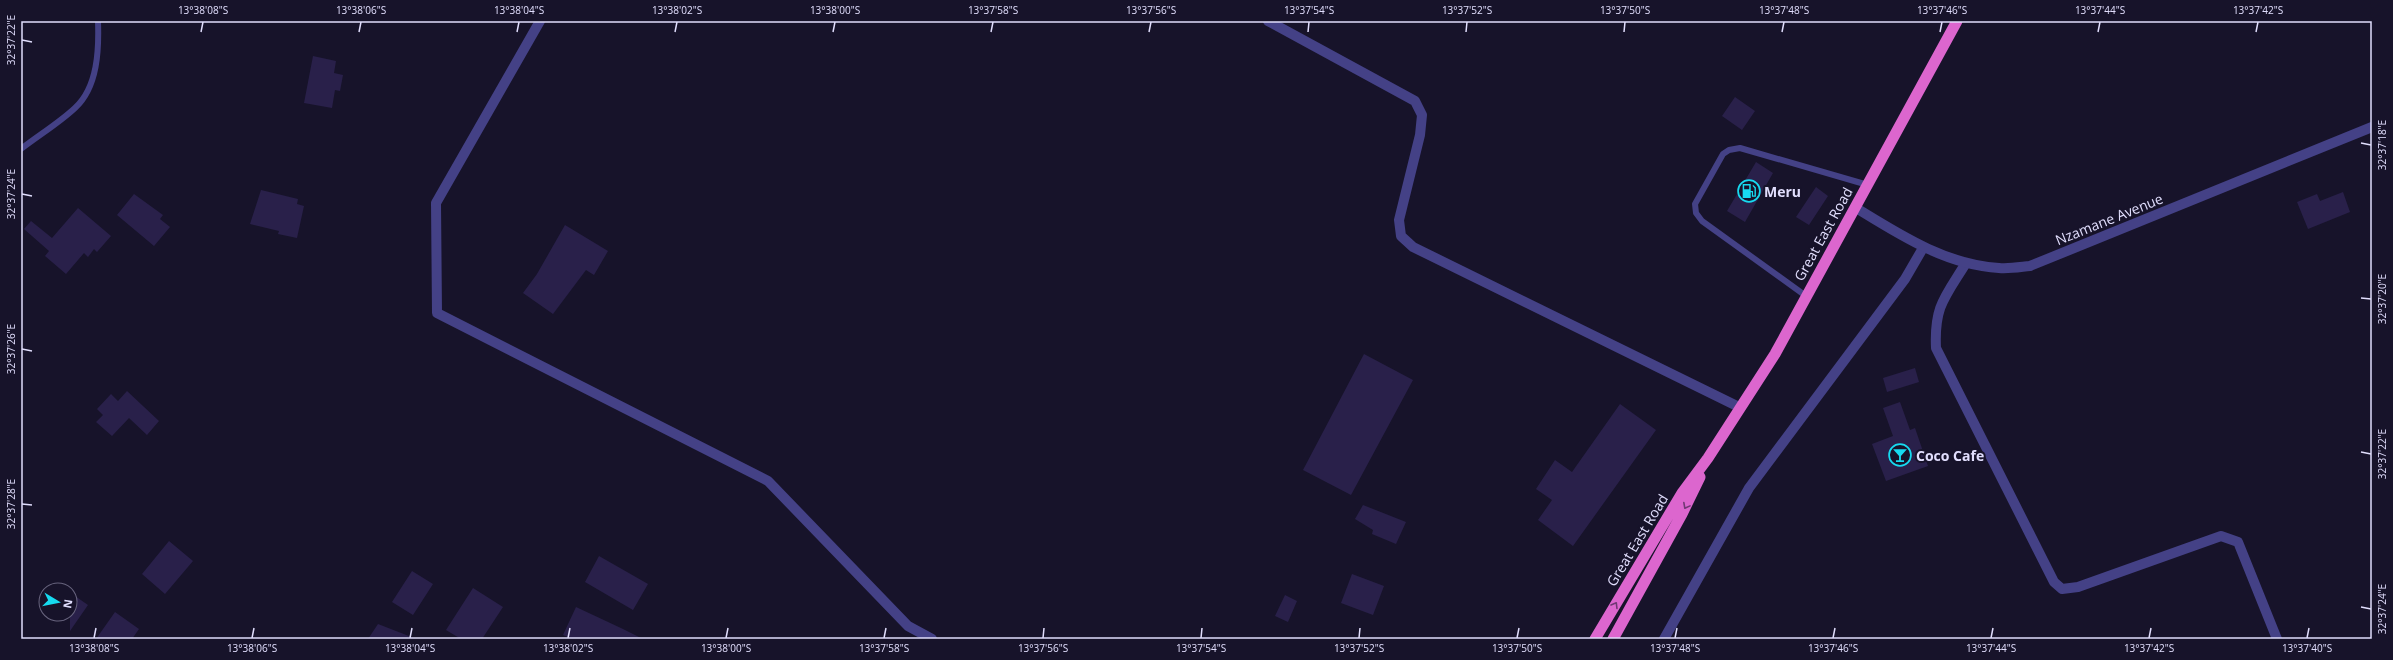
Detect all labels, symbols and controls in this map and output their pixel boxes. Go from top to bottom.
text: 13°38'08"S [178,3,228,17]
text: 13°38'06"S [336,3,386,17]
text: 13°38'04"S [494,3,544,17]
text: 13°38'02"S [652,3,702,17]
text: 13°38'00"S [810,3,860,17]
text: 13°37'58"S [968,3,1018,17]
text: 13°37'56"S [1126,3,1176,17]
text: 13°37'54"S [1284,3,1334,17]
text: 13°37'52"S [1442,3,1492,17]
text: 13°37'50"S [1600,3,1650,17]
text: 13°37'48"S [1759,3,1809,17]
text: 13°37'46"S [1917,3,1967,17]
text: 13°37'44"S [2075,3,2125,17]
text: 13°37'42"S [2233,3,2283,17]
text: 32°37'22"E [4,15,18,65]
text: 32°37'18"E [2375,120,2389,170]
text: 32°37'24"E [4,169,18,219]
fuel station icon: Meru [1736,178,1762,204]
place label: Meru [1764,182,1801,201]
street label: Great East Road [1789,184,1857,284]
street label: Nzamane Avenue [2052,189,2166,249]
text: 32°37'20"E [2375,274,2389,324]
text: 32°37'26"E [4,324,18,374]
text: 32°37'22"E [2375,429,2389,479]
bar icon: Coco Cafe [1887,442,1913,468]
place label: Coco Cafe [1916,446,1984,465]
text: 32°37'28"E [4,479,18,529]
street label: Great East Road [1602,490,1672,590]
one-way arrow [1683,502,1691,509]
north arrow [38,582,78,622]
text: 32°37'24"E [2375,584,2389,634]
text: N [60,598,77,610]
one-way arrow [1611,602,1618,609]
text: 13°38'08"S [69,641,119,655]
text: 13°38'06"S [227,641,277,655]
text: 13°38'04"S [385,641,435,655]
text: 13°38'02"S [543,641,593,655]
text: 13°38'00"S [701,641,751,655]
text: 13°37'58"S [859,641,909,655]
text: 13°37'56"S [1018,641,1068,655]
text: 13°37'54"S [1176,641,1226,655]
text: 13°37'52"S [1334,641,1384,655]
text: 13°37'50"S [1492,641,1542,655]
text: 13°37'48"S [1650,641,1700,655]
text: 13°37'46"S [1808,641,1858,655]
text: 13°37'44"S [1966,641,2016,655]
text: 13°37'42"S [2124,641,2174,655]
text: 13°37'40"S [2282,641,2332,655]

